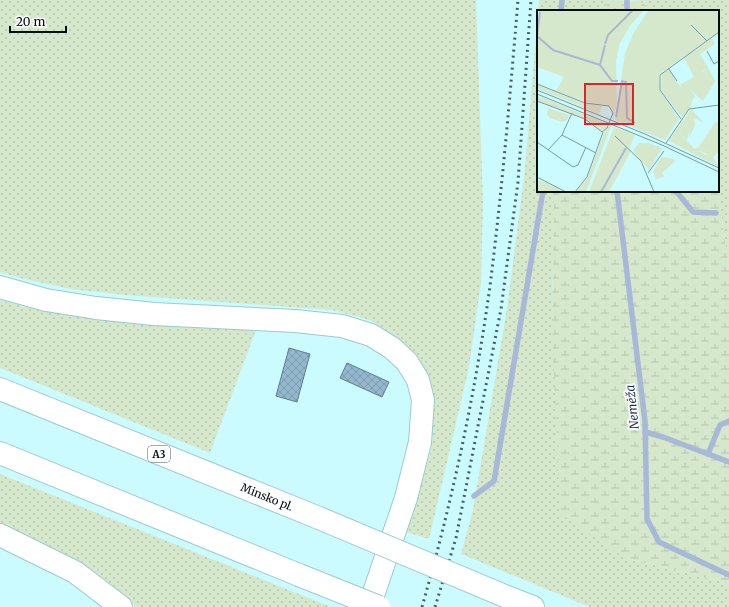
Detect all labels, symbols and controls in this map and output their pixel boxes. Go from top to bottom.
scale bar [10,8,66,34]
inset map [537,10,719,192]
text: 20 m [16,14,45,29]
water label: Nemėža [622,384,642,430]
road number: A3 [148,446,170,462]
street label: Minsko pl. [239,480,295,514]

